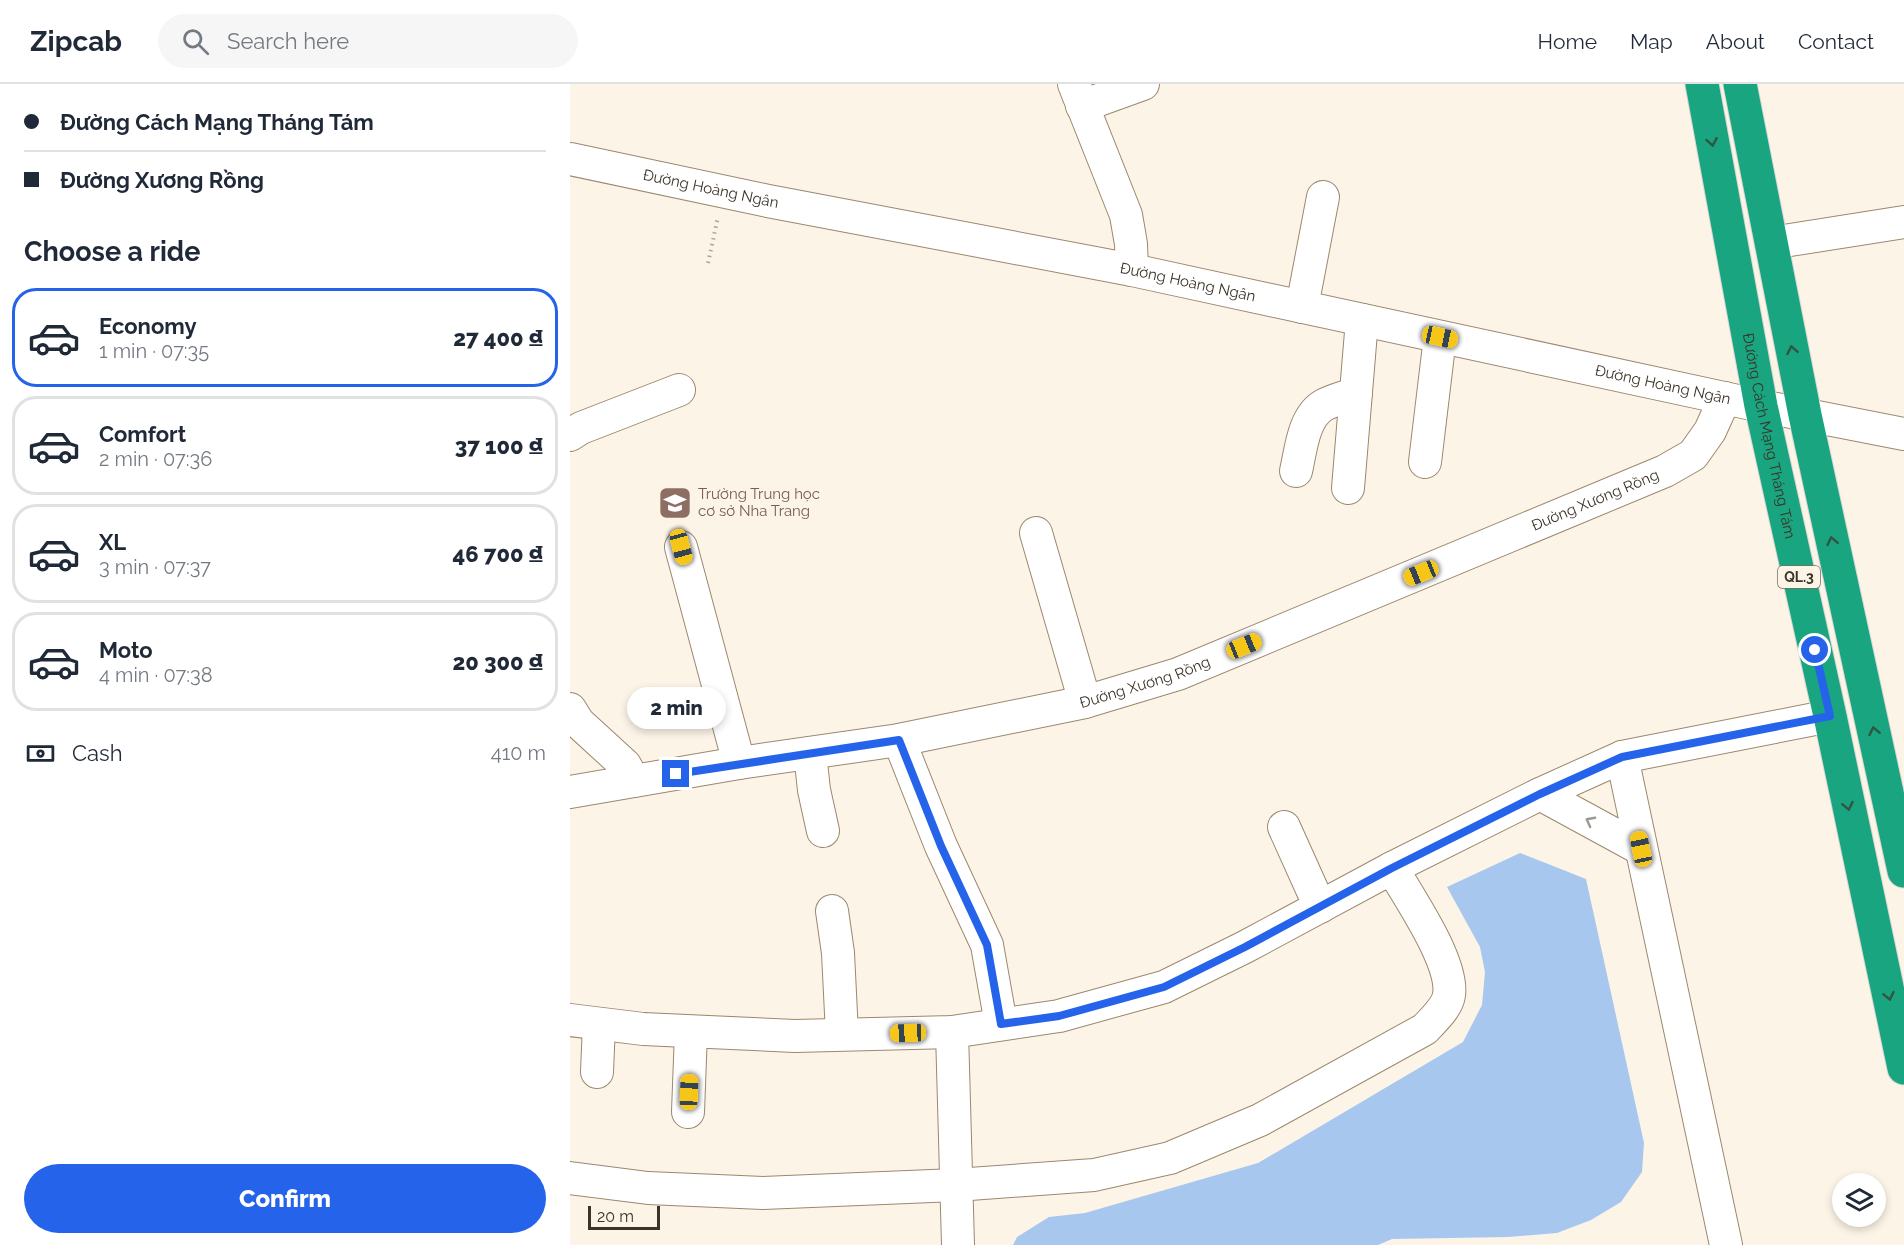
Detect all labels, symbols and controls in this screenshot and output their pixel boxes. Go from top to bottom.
search box [158,14,578,68]
text: Zipcab [30,25,122,58]
icon: search [179,25,212,58]
text: Search here [227,28,349,54]
text: Home [1538,29,1597,54]
text: Map [1630,29,1673,54]
text: About [1706,29,1765,54]
text: Contact [1798,29,1874,54]
text: Đường Cách Mạng Tháng Tám [60,109,374,135]
one-way arrow [1705,136,1718,146]
street label: Đường Hoàng Ngân [641,166,780,212]
text: Đường Xương Rồng [60,167,264,193]
text: Choose a ride [24,236,200,267]
street label: Đường Hoàng Ngân [1119,259,1257,305]
icon: car [27,311,81,365]
text: Economy [99,313,197,339]
car [1421,324,1459,350]
text: 27 400 ₫ [453,325,543,351]
street label: Đường Cách Mạng Tháng Tám [1739,331,1799,540]
text: 1 min · 07:35 [99,339,209,363]
one-way arrow [1786,345,1799,355]
street label: Đường Hoàng Ngân [1593,361,1732,408]
icon: car [27,419,81,473]
text: Comfort [99,421,186,447]
text: 37 100 ₫ [455,433,543,459]
text: 2 min · 07:36 [99,447,212,471]
street label: Đường Xương Rồng [1529,466,1662,535]
school or university icon: Trường Trung học cơ sở Nha Trang [657,485,693,521]
place label: Trường Trung học cơ sở Nha Trang [698,485,820,520]
icon: car [27,527,81,581]
car [668,527,694,567]
text: XL [99,529,126,555]
one-way arrow [1827,536,1840,546]
text: 46 700 ₫ [453,541,543,567]
text: 3 min · 07:37 [99,555,211,579]
car [1401,558,1441,588]
road number: QL.3 [1778,566,1820,588]
car [1224,631,1264,661]
icon: car [27,635,81,689]
route start [1801,636,1828,663]
text: Moto [99,637,153,663]
text: 20 300 ₫ [453,649,543,675]
street label: Đường Xương Rồng [1077,653,1213,712]
text: 4 min · 07:38 [99,663,213,687]
callout: 2 min [627,687,726,729]
text: 2 min [650,696,703,720]
one-way arrow [1868,727,1881,737]
icon: cash [24,737,57,770]
text: Cash [72,740,123,766]
text: 410 m [491,741,546,765]
route end [662,760,689,787]
one-way arrow [1841,800,1854,810]
one-way arrow [1586,817,1597,828]
car [1628,830,1654,868]
one-way arrow [1882,991,1895,1001]
car [890,1023,926,1043]
car [679,1074,699,1110]
button: Confirm [24,1164,546,1233]
map controls [1832,1173,1886,1227]
button: layers [1832,1173,1886,1227]
scale bar [588,1203,660,1230]
text: 20 m [597,1207,634,1226]

